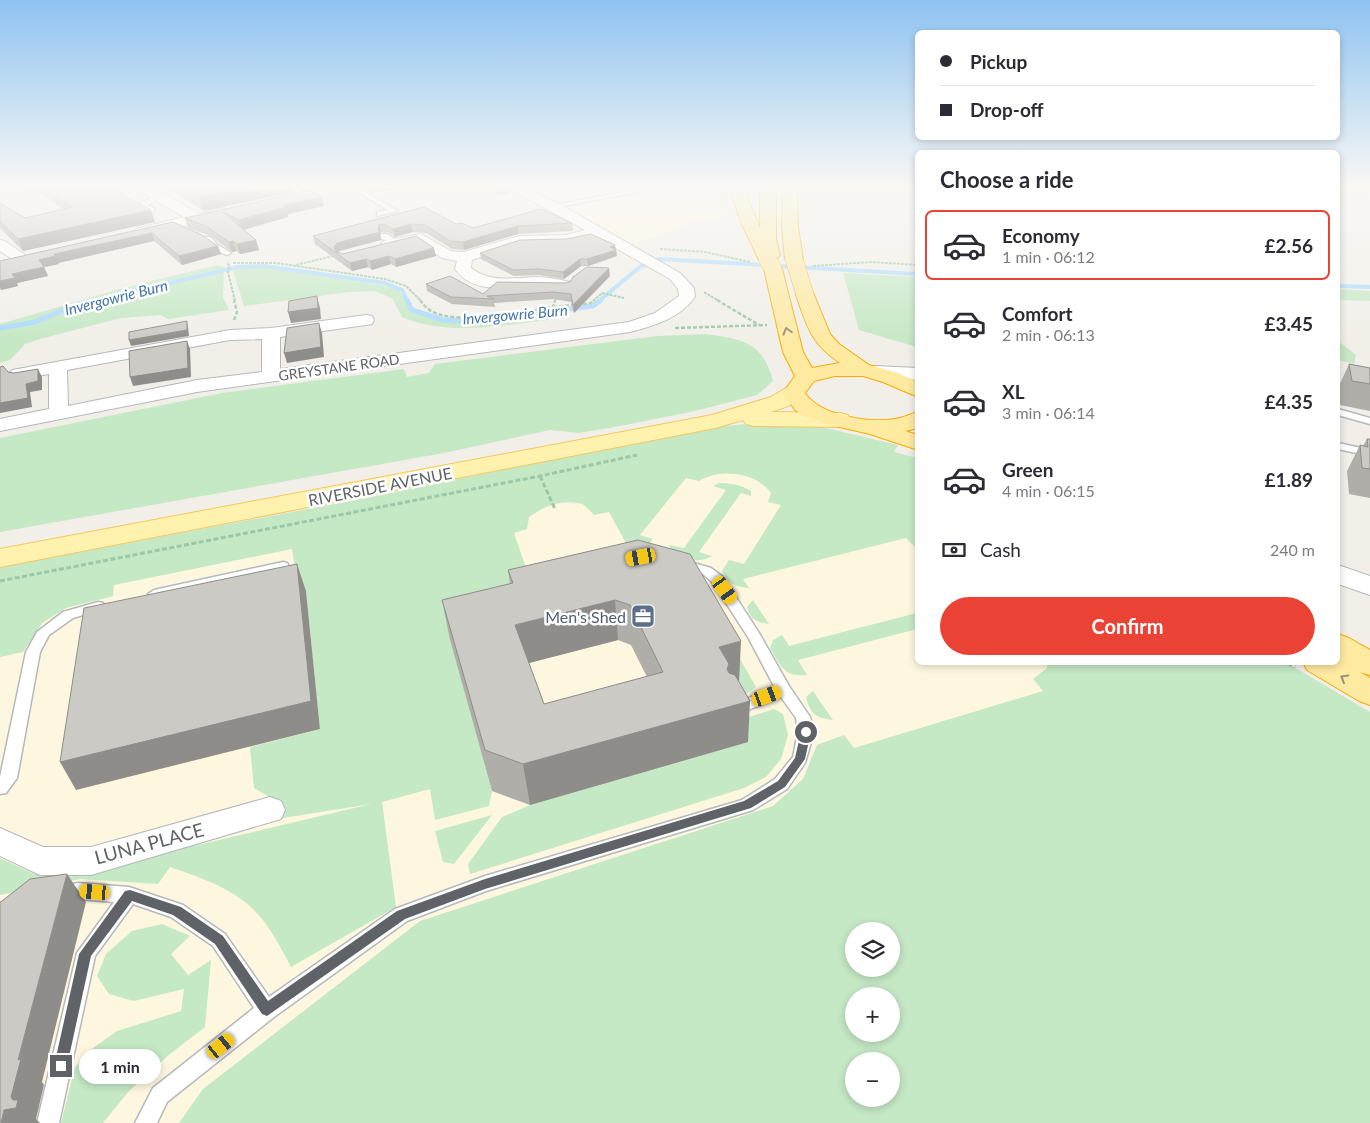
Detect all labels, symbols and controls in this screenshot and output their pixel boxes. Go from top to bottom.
text: Pickup [970,50,1027,73]
text: Drop-off [970,98,1044,121]
text: Choose a ride [940,166,1074,193]
icon: car [942,223,987,268]
text: Economy [1002,224,1080,247]
text: £2.56 [1264,234,1313,257]
text: 1 min · 06:12 [1002,247,1095,266]
water label: Invergowrie Burn [63,275,169,319]
water label: Invergowrie Burn [462,300,568,328]
icon: car [942,301,987,346]
text: Comfort [1002,302,1073,325]
text: £3.45 [1264,312,1313,335]
text: 2 min · 06:13 [1002,325,1095,344]
one-way arrow [782,327,793,336]
street label: GREYSTANE ROAD [277,350,401,384]
icon: car [942,379,987,424]
text: XL [1002,380,1025,403]
text: £4.35 [1264,390,1313,413]
text: 3 min · 06:14 [1002,403,1095,422]
icon: car [942,457,987,502]
text: Green [1002,458,1053,481]
street label: RIVERSIDE AVENUE [307,463,453,509]
text: £1.89 [1264,468,1313,491]
text: 4 min · 06:15 [1002,481,1095,500]
icon: cash [940,536,968,564]
text: Cash [980,538,1021,561]
text: 240 m [1270,540,1315,559]
car [624,547,657,567]
car [710,573,739,607]
button: Confirm [940,597,1315,655]
office icon: Men's Shed [630,603,656,629]
place label: Men's Shed [545,607,626,626]
one-way arrow [1340,674,1349,684]
car [750,684,783,708]
route start [795,721,817,743]
street label: LUNA PLACE [92,817,206,869]
car [79,883,110,901]
map controls [845,922,900,1107]
button: layers [845,922,900,977]
button: + [845,987,900,1042]
car [204,1031,237,1061]
callout: 1 min [78,1048,161,1084]
button: − [845,1052,900,1107]
route end [50,1055,72,1077]
text: 1 min [100,1057,140,1076]

